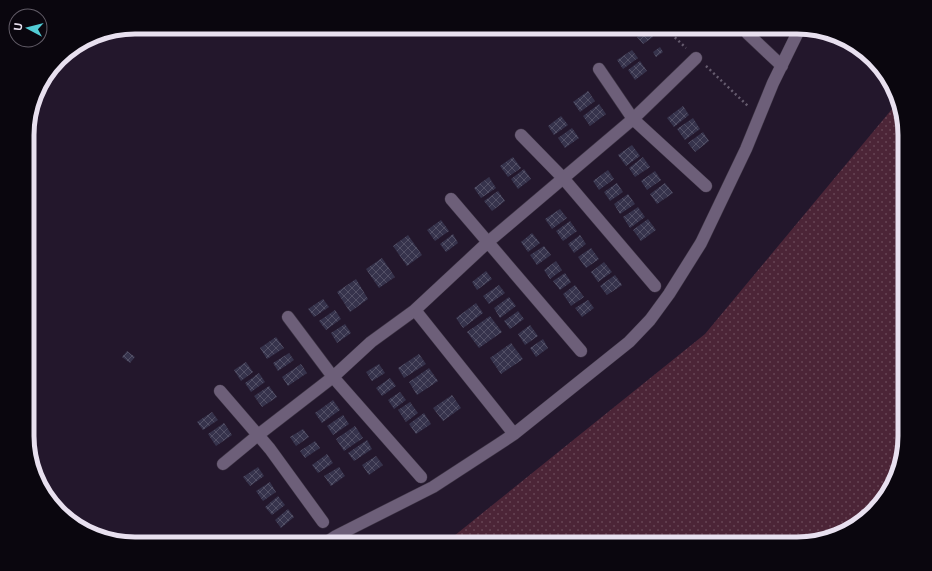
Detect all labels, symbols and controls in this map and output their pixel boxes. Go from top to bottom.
north arrow [8,8,48,48]
text: U [12,22,25,31]

